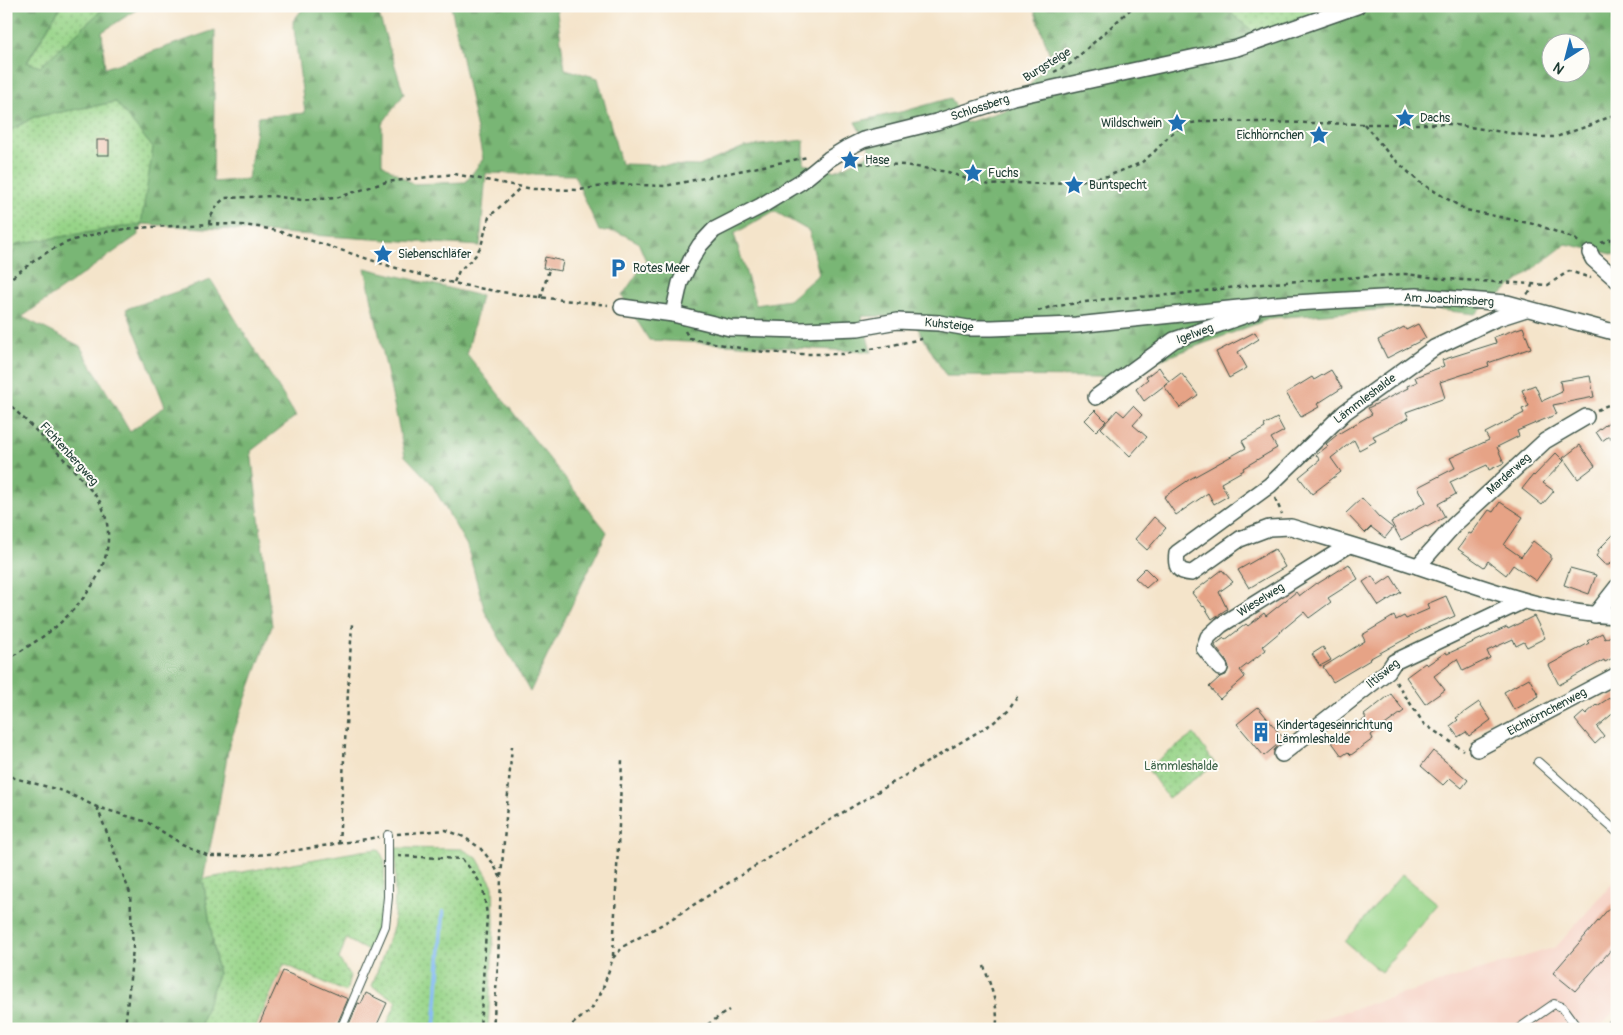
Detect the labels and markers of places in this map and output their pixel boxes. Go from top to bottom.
place icon: Dachs [1394,107,1416,129]
place label: Dachs [1420,111,1451,126]
place icon: Wildschwein [1166,112,1188,134]
place label: Wildschwein [1101,116,1162,131]
place icon: Eichhörnchen [1308,124,1330,146]
place label: Eichhörnchen [1236,128,1304,143]
place icon: Hase [839,149,861,171]
place label: Hase [865,153,890,168]
place icon: Fuchs [962,162,984,184]
place label: Fuchs [988,166,1019,181]
place icon: Buntspecht [1063,174,1085,196]
place label: Buntspecht [1089,178,1147,193]
place icon: Siebenschläfer [372,243,394,265]
place label: Siebenschläfer [398,247,472,262]
parking icon: Rotes Meer [607,257,629,279]
place label: Rotes Meer [633,261,691,276]
place label: Kindertageseinrichtung Lämmleshalde [1276,718,1393,747]
building icon: Kindertageseinrichtung Lämmleshalde [1250,721,1272,743]

